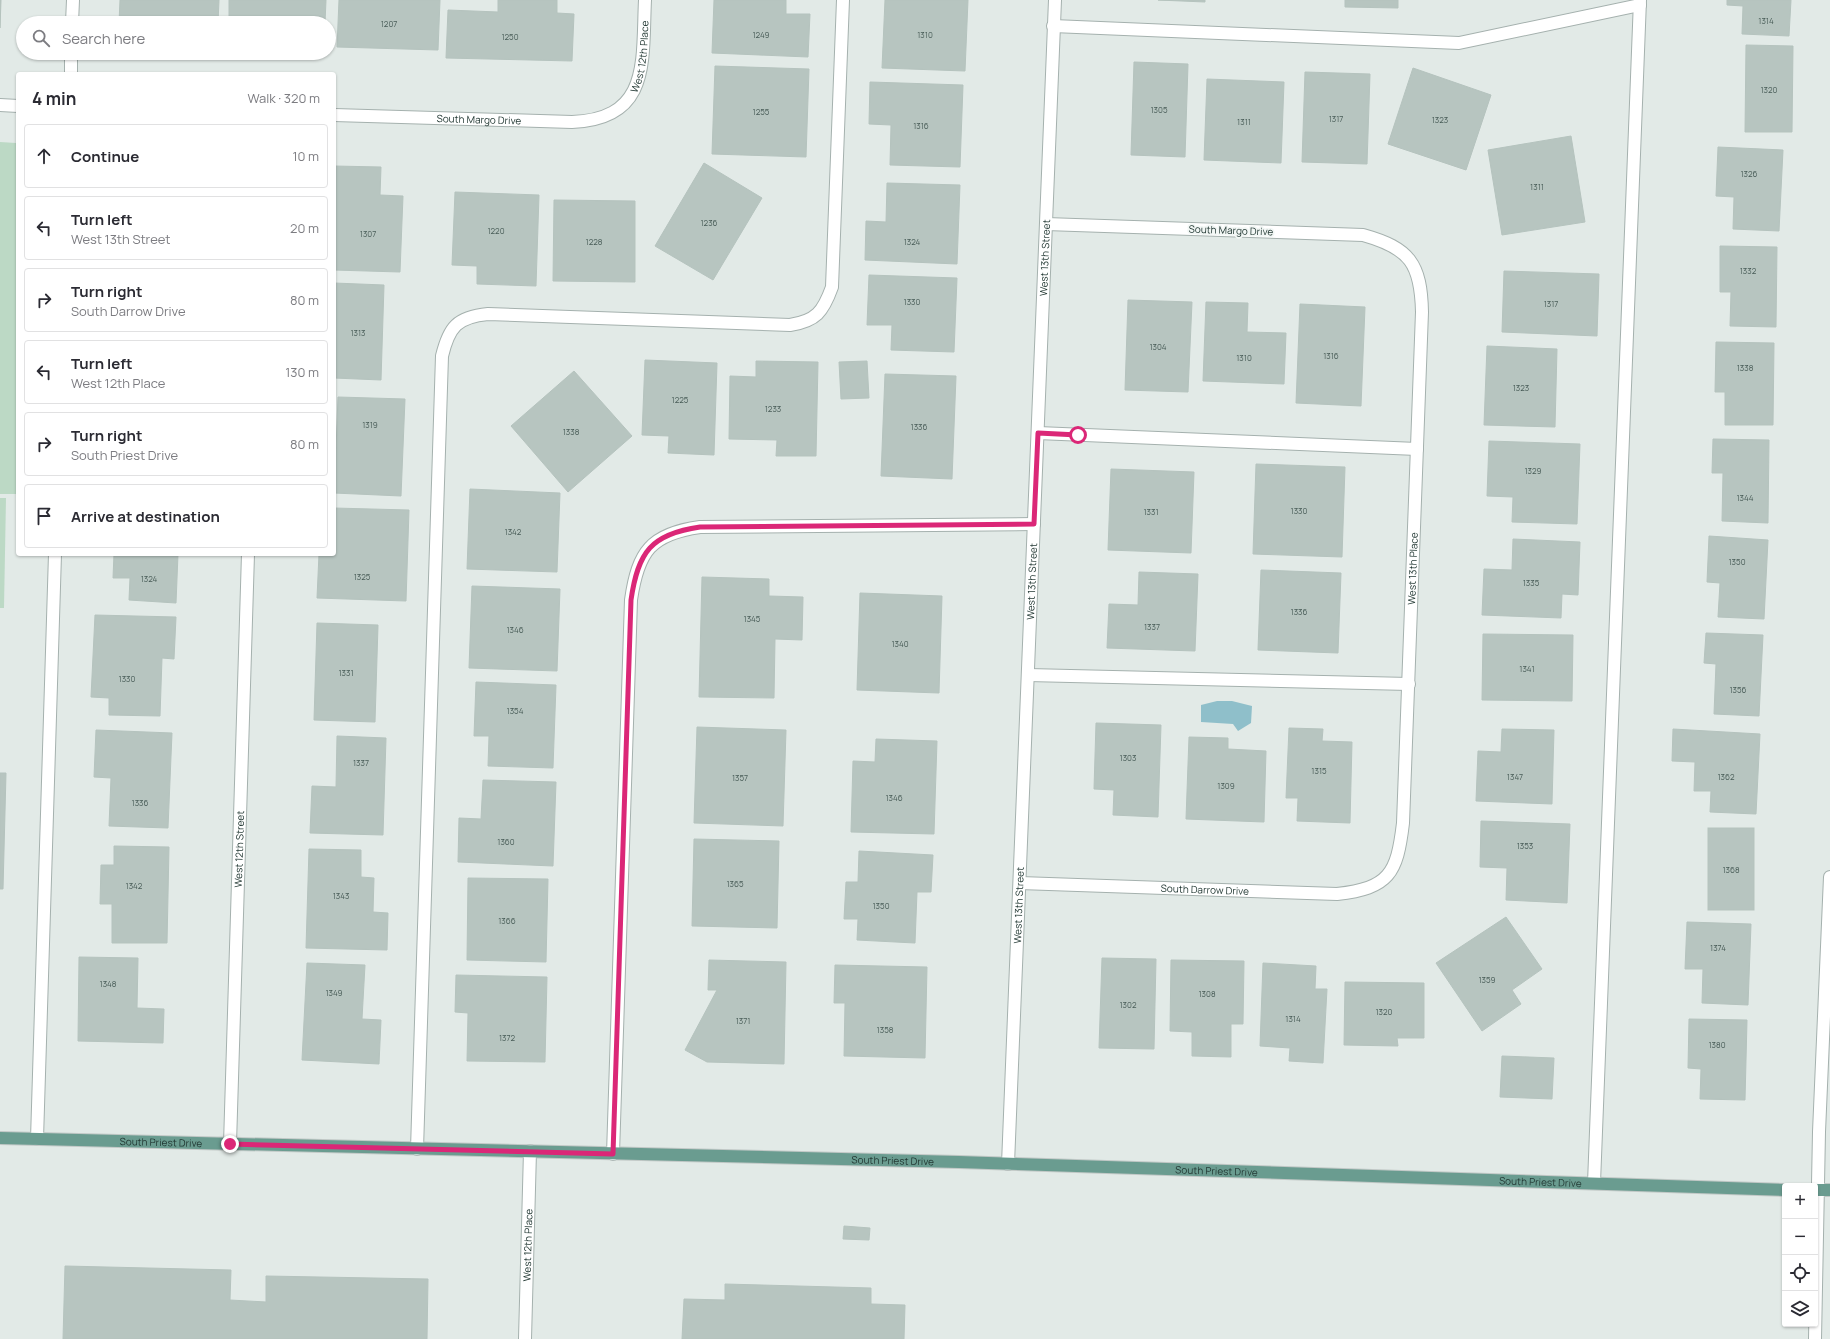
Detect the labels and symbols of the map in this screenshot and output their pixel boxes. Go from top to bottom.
house number: 1314 [1758,15,1774,26]
house number: 1207 [381,18,397,29]
street label: West 12th Place [627,20,651,95]
house number: 1249 [752,29,770,40]
house number: 1310 [917,29,933,40]
house number: 1250 [501,31,519,42]
house number: 1320 [1761,84,1778,95]
house number: 1305 [1150,104,1168,115]
house number: 1255 [753,106,770,117]
street label: South Margo Drive [436,111,522,128]
house number: 1317 [1329,113,1343,124]
house number: 1323 [1432,114,1448,125]
house number: 1311 [1237,116,1251,127]
house number: 1316 [913,120,929,131]
house number: 1326 [1740,168,1758,179]
house number: 1311 [1530,181,1544,192]
house number: 1236 [700,217,718,228]
street label: West 13th Street [1036,219,1053,296]
street label: South Margo Drive [1189,222,1274,238]
house number: 1220 [487,225,505,236]
house number: 1307 [360,228,376,239]
house number: 1228 [586,236,603,247]
house number: 1324 [904,236,921,247]
house number: 1332 [1740,265,1757,276]
house number: 1330 [904,296,921,307]
house number: 1317 [1544,298,1558,309]
house number: 1313 [350,327,366,338]
house number: 1304 [1149,341,1167,352]
house number: 1316 [1323,350,1339,361]
house number: 1310 [1236,352,1252,363]
house number: 1338 [1737,362,1754,373]
house number: 1323 [1513,382,1529,393]
house number: 1225 [672,394,689,405]
house number: 1233 [765,403,781,414]
house number: 1319 [362,419,378,430]
house number: 1336 [911,421,927,432]
house number: 1338 [563,426,580,437]
route start [1069,426,1087,444]
house number: 1329 [1524,465,1542,476]
house number: 1344 [1736,492,1754,503]
house number: 1330 [1291,505,1308,516]
house number: 1331 [1143,506,1159,517]
house number: 1342 [505,526,522,537]
street label: West 13th Place [1404,532,1421,605]
street label: West 13th Street [1023,543,1040,620]
house number: 1350 [1728,556,1746,567]
house number: 1325 [354,571,371,582]
house number: 1324 [141,573,158,584]
house number: 1335 [1523,577,1540,588]
house number: 1336 [1291,606,1307,617]
house number: 1345 [744,613,761,624]
house number: 1337 [1144,621,1160,632]
house number: 1346 [506,624,524,635]
house number: 1340 [891,638,909,649]
house number: 1341 [1519,663,1535,674]
house number: 1331 [338,667,354,678]
house number: 1330 [119,673,136,684]
house number: 1356 [1729,684,1747,695]
house number: 1354 [507,705,524,716]
house number: 1303 [1120,752,1136,763]
house number: 1337 [353,757,369,768]
house number: 1315 [1311,765,1327,776]
house number: 1347 [1507,771,1523,782]
house number: 1362 [1717,771,1735,782]
house number: 1357 [732,772,748,783]
house number: 1309 [1217,780,1235,791]
house number: 1346 [885,792,903,803]
house number: 1336 [132,797,148,808]
street label: West 12th Street [231,810,247,888]
house number: 1360 [497,836,515,847]
house number: 1353 [1517,840,1533,851]
house number: 1368 [1722,864,1740,875]
street label: West 13th Street [1010,867,1027,944]
house number: 1365 [726,878,744,889]
house number: 1342 [126,880,143,891]
street label: South Darrow Drive [1161,881,1249,898]
house number: 1343 [333,890,349,901]
house number: 1350 [872,900,890,911]
house number: 1366 [498,915,516,926]
house number: 1374 [1710,942,1726,953]
house number: 1359 [1478,974,1496,985]
house number: 1348 [100,978,117,989]
house number: 1349 [325,987,343,998]
house number: 1308 [1198,988,1216,999]
house number: 1302 [1120,999,1137,1010]
house number: 1320 [1376,1006,1393,1017]
house number: 1314 [1285,1013,1301,1024]
house number: 1371 [736,1015,750,1026]
house number: 1358 [877,1024,894,1035]
house number: 1372 [499,1032,515,1043]
house number: 1380 [1708,1039,1726,1050]
street label: South Priest Drive [119,1134,203,1150]
route end [221,1135,239,1153]
street label: South Priest Drive [851,1152,934,1168]
street label: South Priest Drive [1175,1162,1258,1179]
street label: South Priest Drive [1499,1173,1582,1190]
street label: West 12th Place [520,1208,535,1282]

